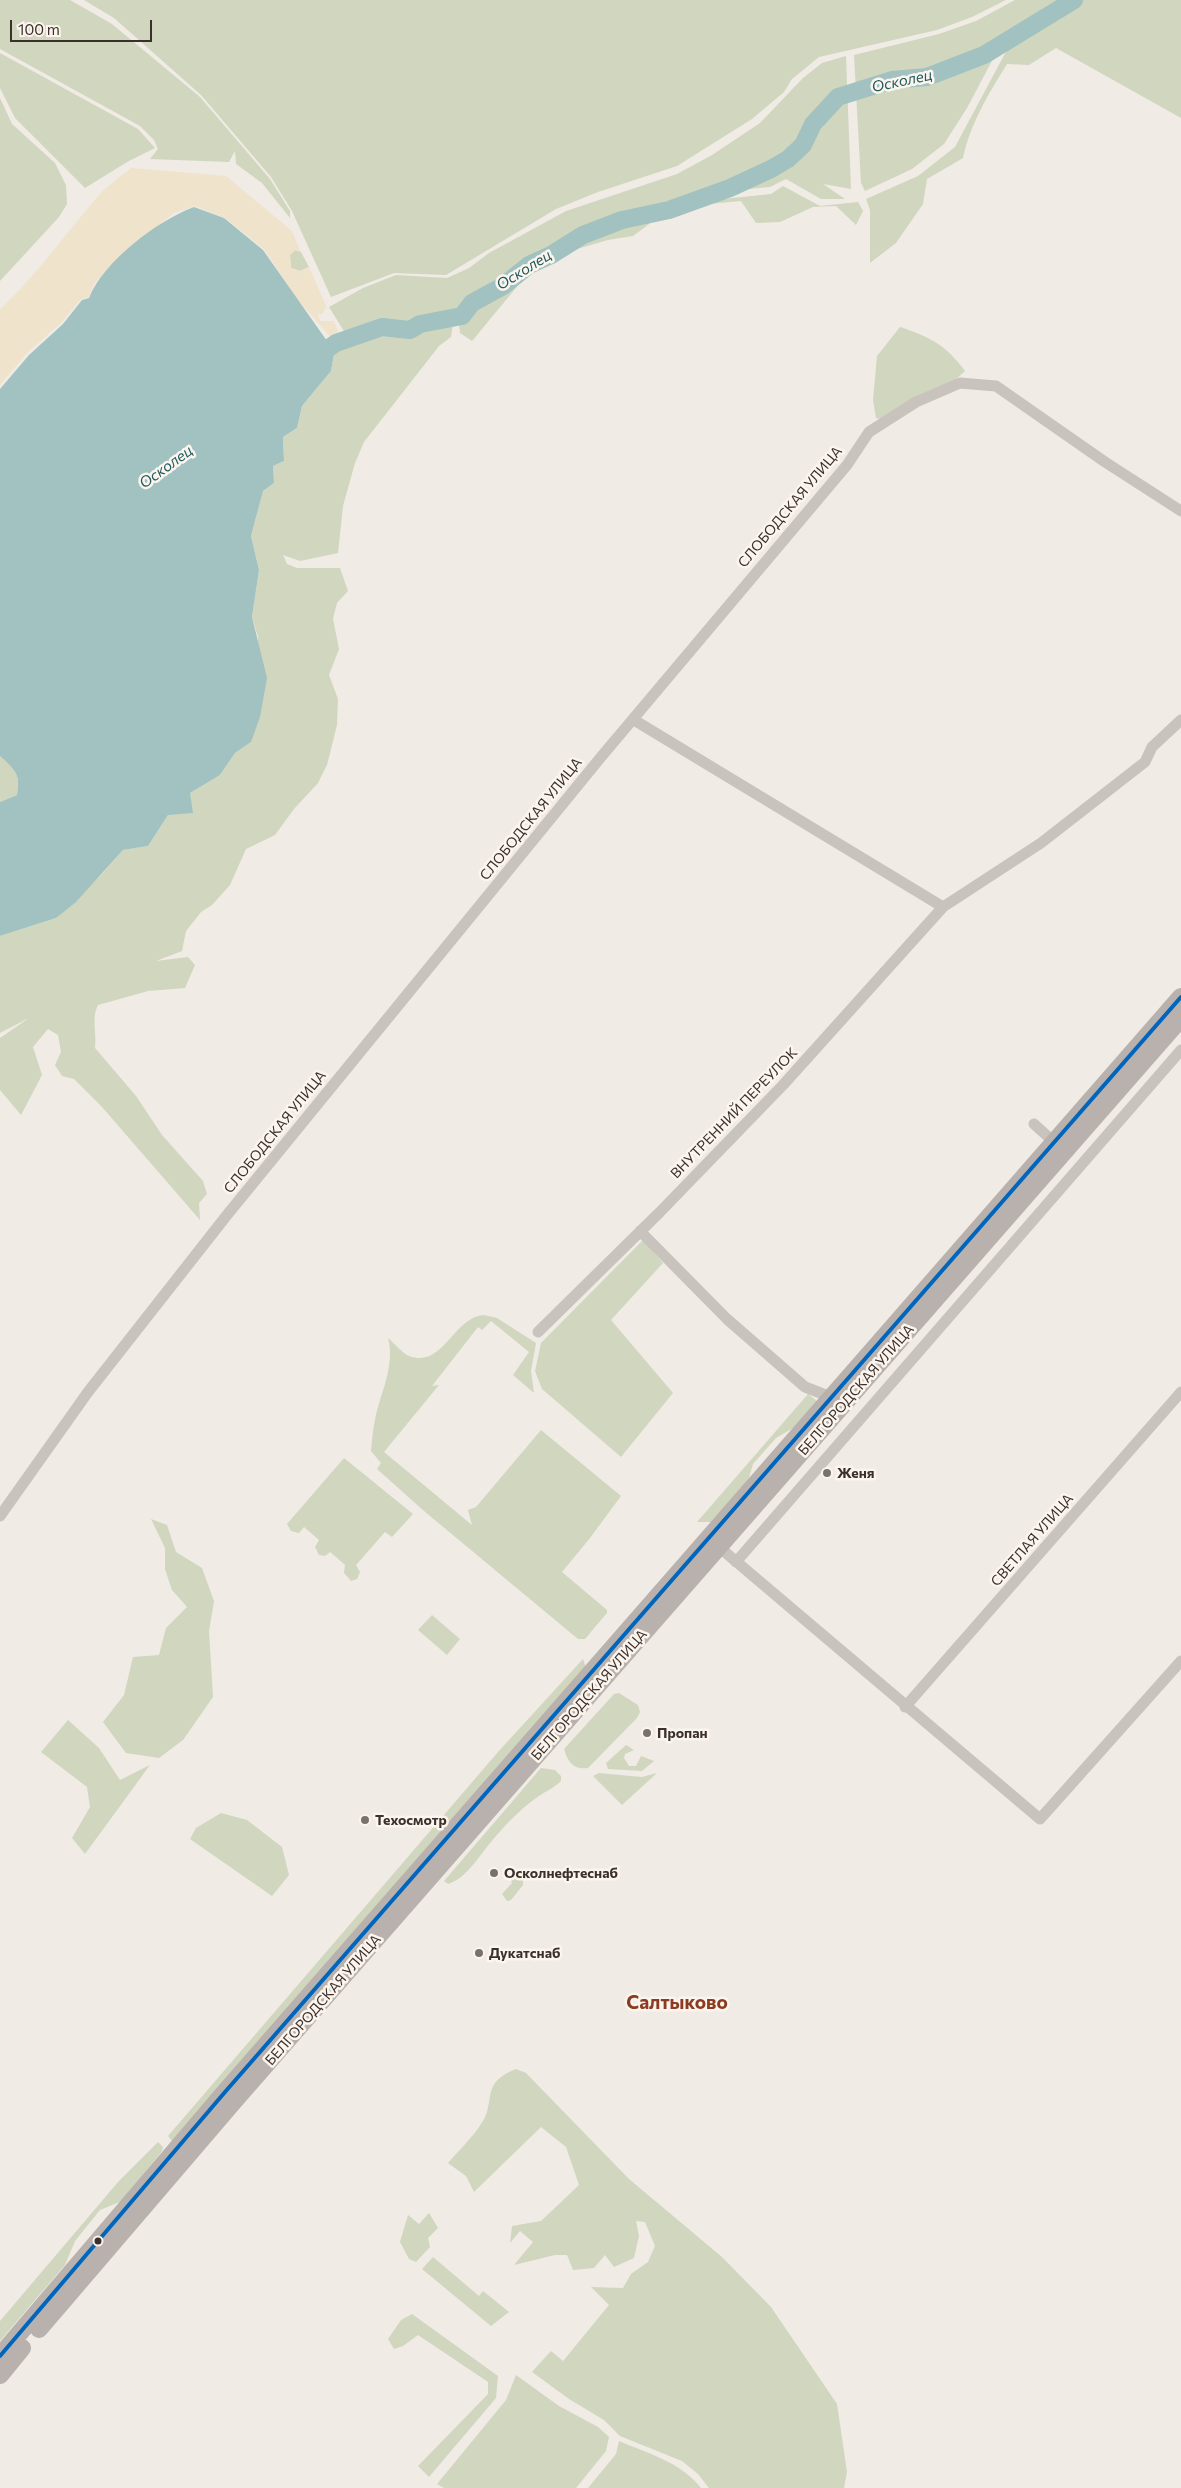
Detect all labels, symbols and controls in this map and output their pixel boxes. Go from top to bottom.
scale bar [12,10,155,42]
text: 100 m [18,20,60,38]
water label: Осколец [870,66,934,96]
water label: Осколец [493,246,555,294]
water label: Осколец [136,442,196,492]
street label: СЛОБОДСКАЯ УЛИЦА [734,443,846,571]
street label: СЛОБОДСКАЯ УЛИЦА [476,754,586,884]
street label: ВНУТРЕННИЙ ПЕРЕУЛОК [667,1044,801,1182]
street label: СЛОБОДСКАЯ УЛИЦА [220,1067,330,1197]
street label: БЕЛГОРОДСКАЯ УЛИЦА [795,1321,917,1459]
place label: Женя [837,1465,874,1481]
marker: Женя [821,1467,833,1479]
street label: СВЕТЛАЯ УЛИЦА [987,1490,1077,1590]
street label: БЕЛГОРОДСКАЯ УЛИЦА [528,1626,650,1764]
place label: Пропан [657,1725,708,1741]
marker: Пропан [641,1727,653,1739]
place label: Техосмотр [375,1812,447,1828]
marker: Техосмотр [359,1814,371,1826]
place label: Осколнефтеснаб [504,1865,618,1881]
marker: Осколнефтеснаб [488,1867,500,1879]
street label: БЕЛГОРОДСКАЯ УЛИЦА [262,1931,384,2069]
place label: Дукатснаб [489,1945,560,1961]
marker: Дукатснаб [473,1947,485,1959]
district label: Салтыково [626,1992,728,2014]
unlabelled marker [93,2236,103,2246]

